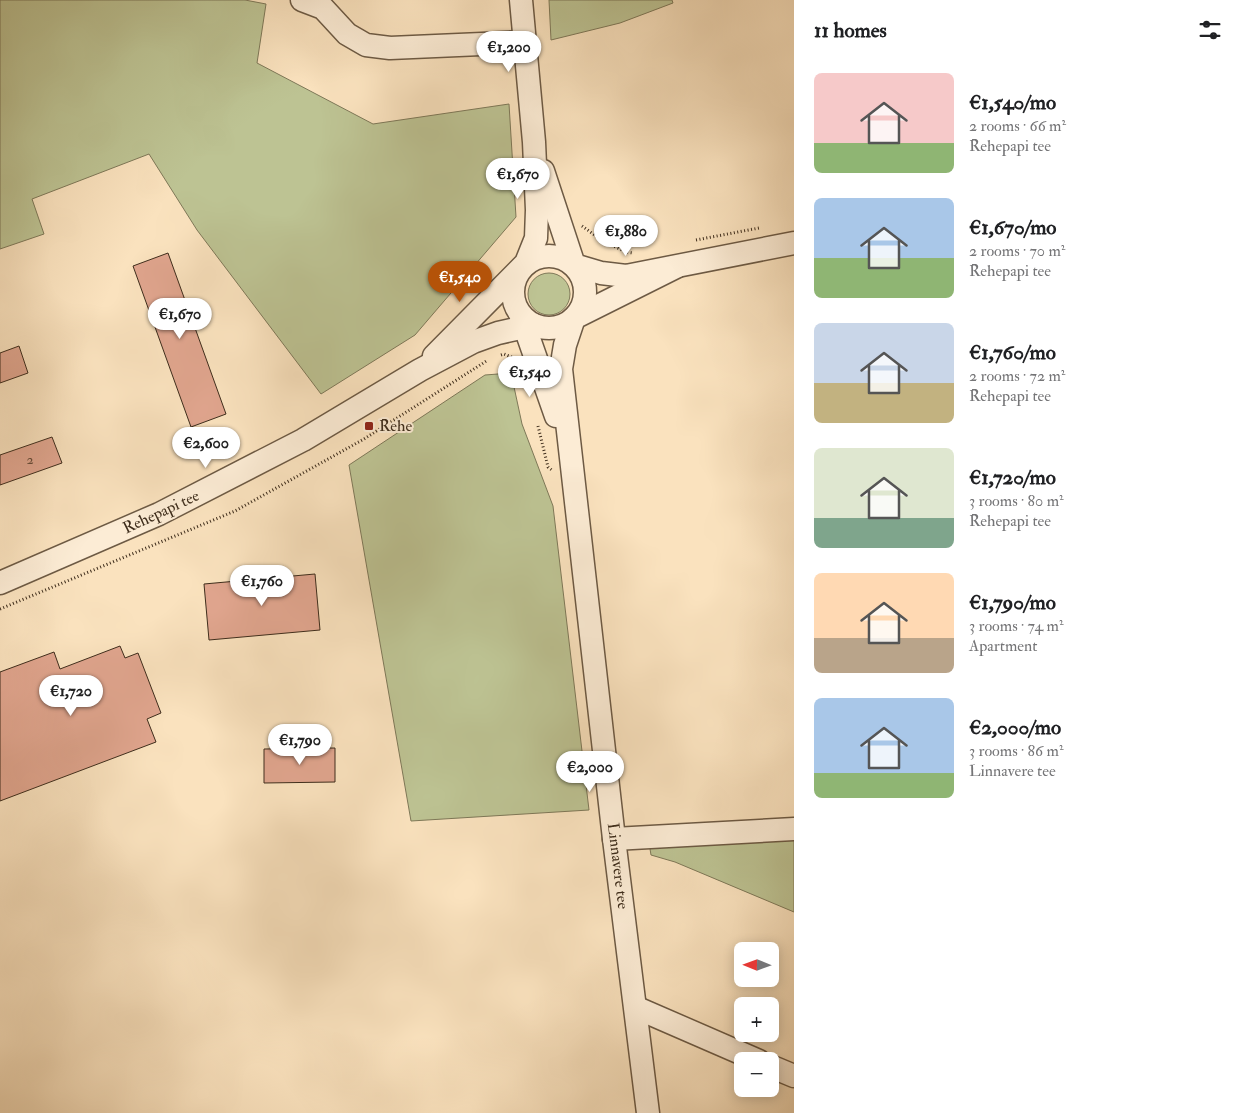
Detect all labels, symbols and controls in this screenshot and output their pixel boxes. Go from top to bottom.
icon: filters [1196,16,1224,44]
text: 11 homes [814,17,887,44]
pin: €1,200 [468,30,550,73]
text: €1,200 [487,37,531,57]
text: €1,540/mo [969,89,1056,116]
icon: home [854,93,914,153]
text: 2 rooms · 66 m² [969,116,1066,136]
text: Rehepapi tee [969,136,1051,156]
pin: €1,670 [477,158,559,200]
text: €1,670 [497,164,539,184]
pin: €1,880 [585,214,667,257]
text: €1,670/mo [969,214,1056,241]
icon: home [854,218,914,278]
text: €1,880 [605,221,647,241]
text: 2 rooms · 70 m² [969,241,1065,261]
pin: €1,540 [419,260,501,303]
text: Rehepapi tee [969,261,1051,281]
text: €1,540 [439,267,481,287]
pin: €1,670 [139,298,221,340]
text: €1,670 [159,304,201,324]
text: €1,760/mo [969,339,1056,366]
icon: home [854,343,914,403]
pin: €1,540 [489,356,571,398]
text: €1,540 [509,362,551,382]
text: 2 rooms · 72 m² [969,366,1065,386]
text: Rehepapi tee [969,386,1051,406]
place label: Rehe [379,416,412,436]
marker: Rehe [363,420,375,432]
pin: €2,600 [165,426,247,469]
text: €2,600 [183,433,229,453]
house number: 2 [26,451,34,468]
text: €1,720/mo [969,464,1056,491]
icon: home [854,468,914,528]
street label: Rehepapi tee [120,485,203,539]
text: 3 rooms · 80 m² [969,491,1064,511]
text: Rehepapi tee [969,511,1051,531]
pin: €1,760 [221,564,303,607]
text: €1,760 [241,571,283,591]
text: €1,790/mo [969,589,1056,616]
icon: home [854,593,914,653]
text: 3 rooms · 74 m² [969,616,1063,636]
text: Apartment [969,636,1037,656]
pin: €1,720 [30,674,112,717]
text: €1,720 [50,681,92,701]
text: €2,000/mo [969,714,1061,741]
icon: home [854,718,914,778]
pin: €1,790 [259,724,341,766]
text: €1,790 [279,730,321,750]
text: 3 rooms · 86 m² [969,741,1063,761]
pin: €2,000 [549,750,631,793]
text: €2,000 [567,757,613,777]
text: Linnavere tee [969,761,1056,781]
street label: Linnavere tee [603,822,633,911]
north arrow [734,942,779,988]
map controls [734,942,779,1097]
button: + [734,997,779,1042]
button: − [734,1052,779,1097]

